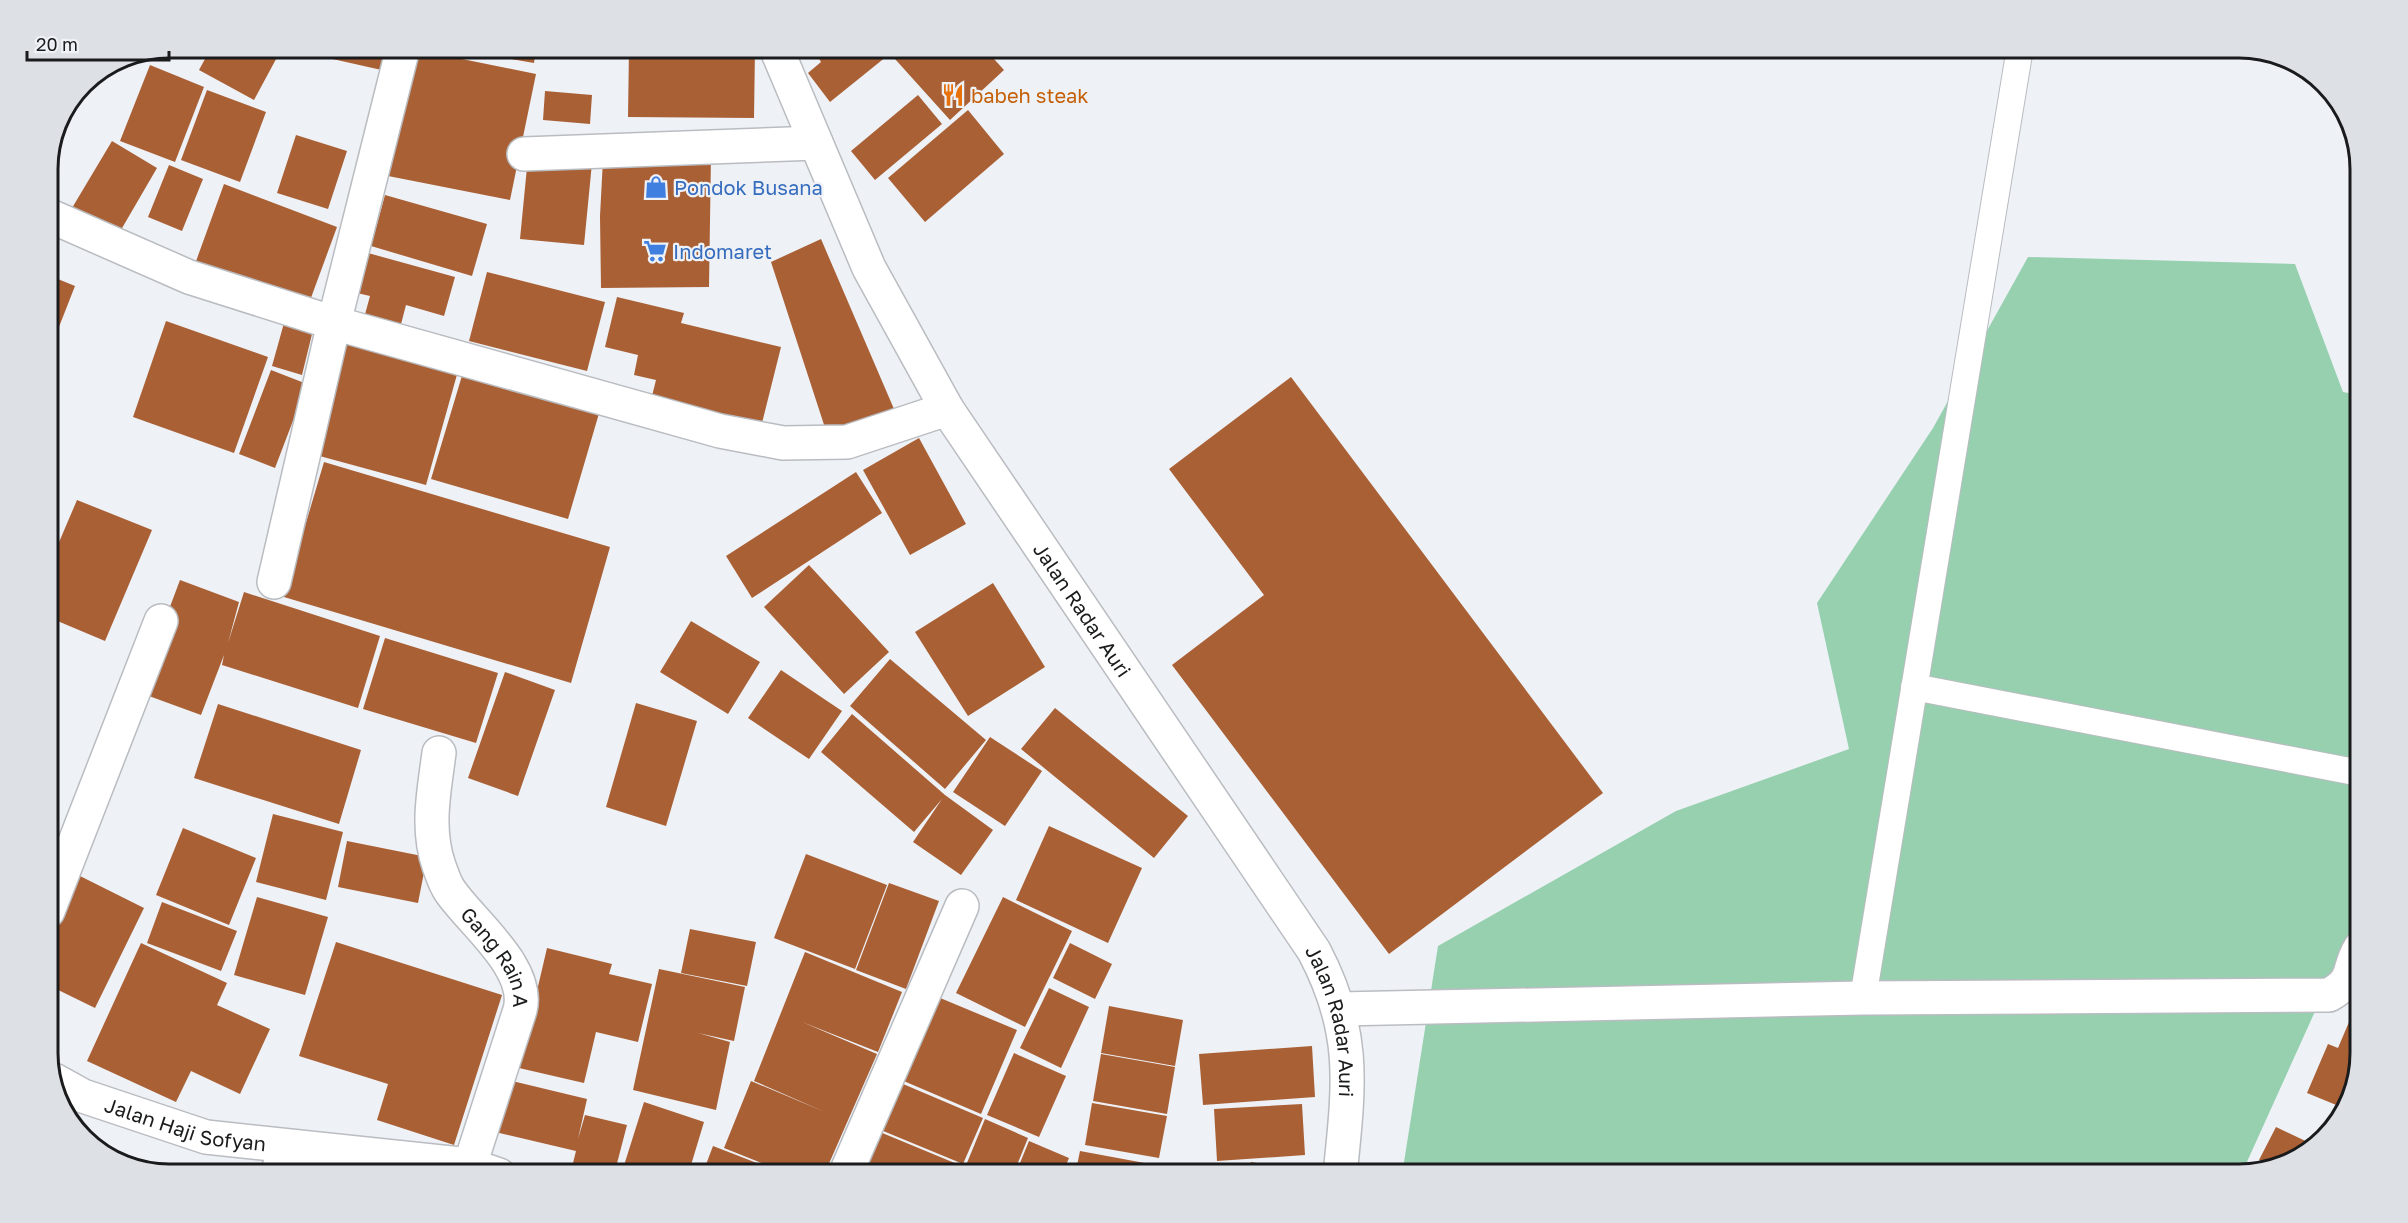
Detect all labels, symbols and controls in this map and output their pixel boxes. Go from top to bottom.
scale bar [27,24,170,62]
text: 20 m [36,33,78,55]
restaurant icon: babeh steak [940,82,966,108]
place label: babeh steak [971,83,1089,107]
shop icon: Pondok Busana [643,174,669,200]
place label: Pondok Busana [674,175,823,199]
supermarket icon: Indomaret [642,238,668,264]
place label: Indomaret [673,239,772,263]
street label: Jalan Radar Auri [1029,538,1137,681]
street label: Gang Rain A [456,902,534,1008]
street label: Jalan Radar Auri [1301,941,1359,1098]
street label: Jalan Haji Sofyan [102,1092,267,1155]

